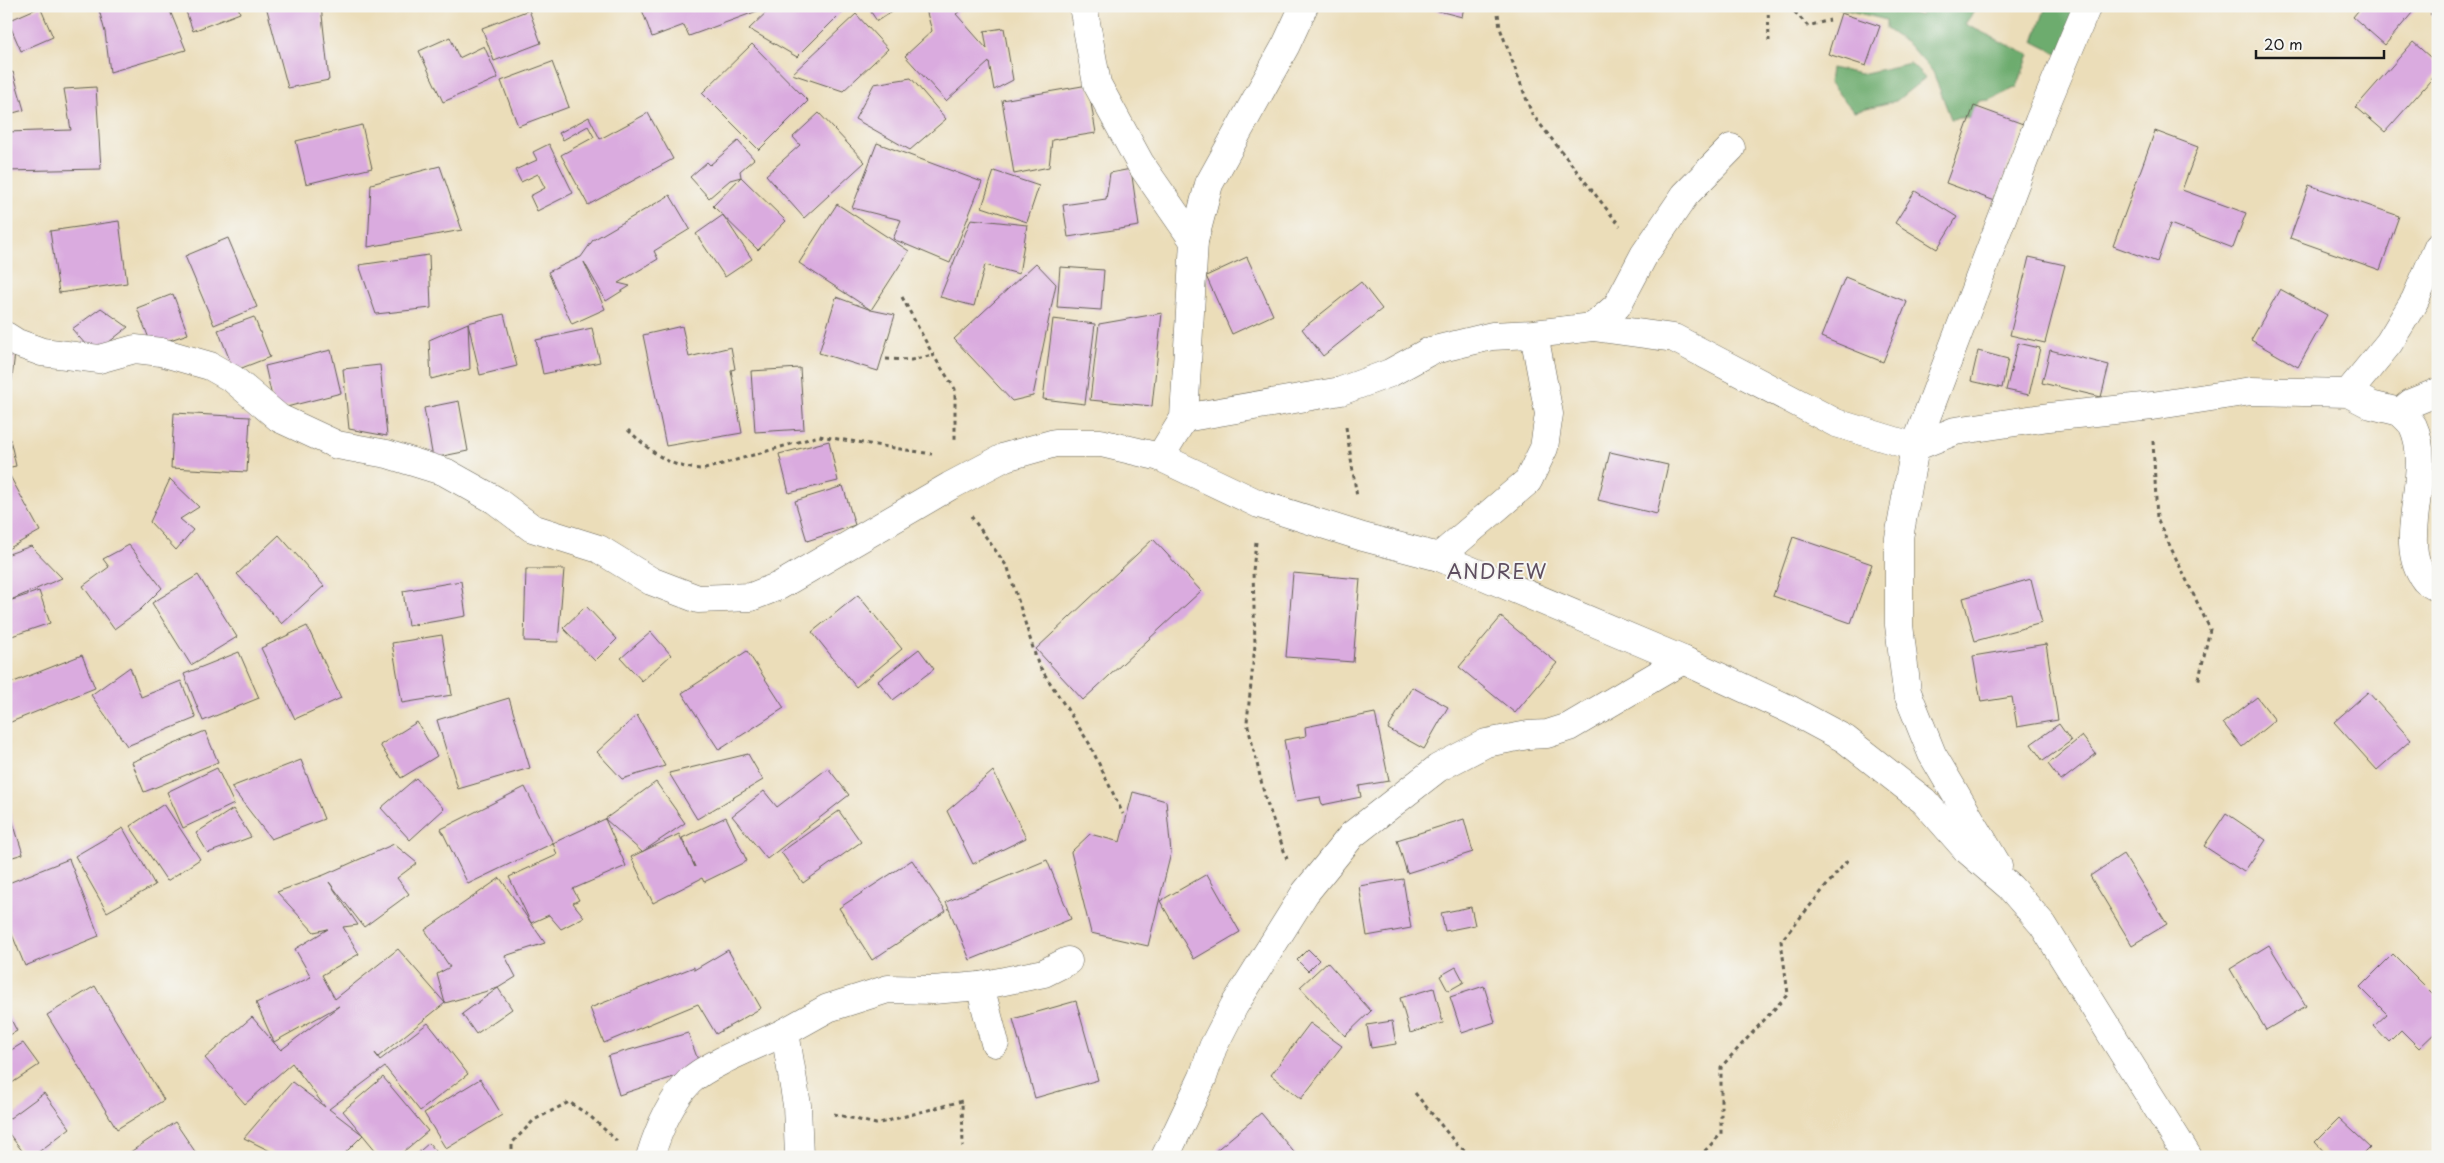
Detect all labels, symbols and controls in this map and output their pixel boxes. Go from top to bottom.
scale bar [2256,28,2384,60]
text: 20 m [2264,32,2303,55]
district label: ANDREW [1447,556,1547,586]

